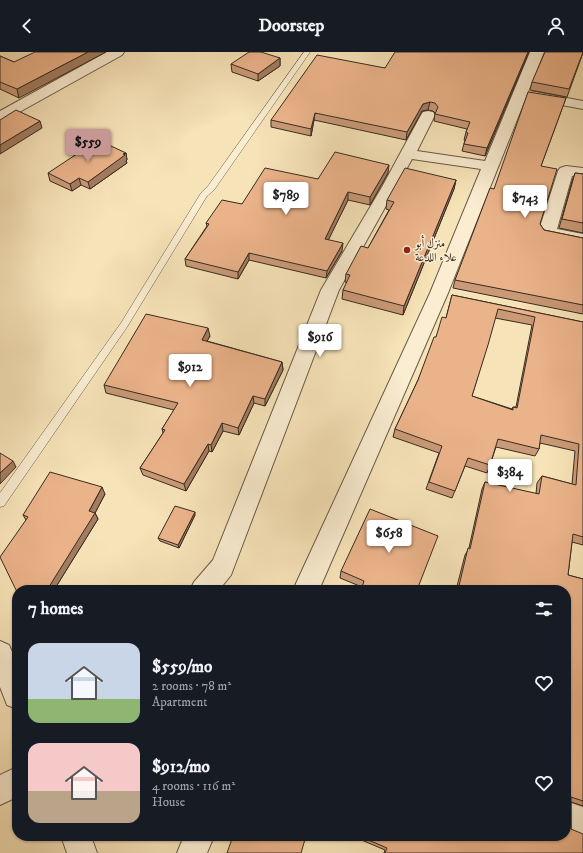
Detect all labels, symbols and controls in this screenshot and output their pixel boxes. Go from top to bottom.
icon: back [16,15,38,37]
text: Doorstep [259,15,324,37]
icon: person [545,15,567,37]
pin: $559 [64,129,112,163]
text: $559 [75,134,101,150]
pin: $789 [262,182,310,216]
pin: $743 [501,185,549,219]
text: $789 [273,187,299,203]
text: $743 [512,190,538,206]
place label: منزل أبو علاء اللدعة [414,235,457,265]
marker: منزل أبو علاء اللدعة [402,245,412,255]
pin: $916 [296,324,344,358]
text: $916 [307,329,333,345]
pin: $912 [166,354,214,388]
text: $912 [178,359,202,375]
pin: $384 [486,459,534,493]
text: $384 [497,464,523,480]
pin: $658 [365,520,413,554]
text: $658 [376,525,402,541]
text: 7 homes [28,598,83,620]
icon: filters [533,598,555,620]
text: $559/mo [152,656,212,678]
icon: home [60,659,108,707]
icon: heart [533,672,555,694]
text: 2 rooms · 78 m² [152,678,231,694]
text: Apartment [152,694,207,710]
text: $912/mo [152,756,210,778]
icon: home [60,759,108,807]
icon: heart [533,772,555,794]
text: 4 rooms · 116 m² [152,778,235,794]
text: House [152,794,185,810]

